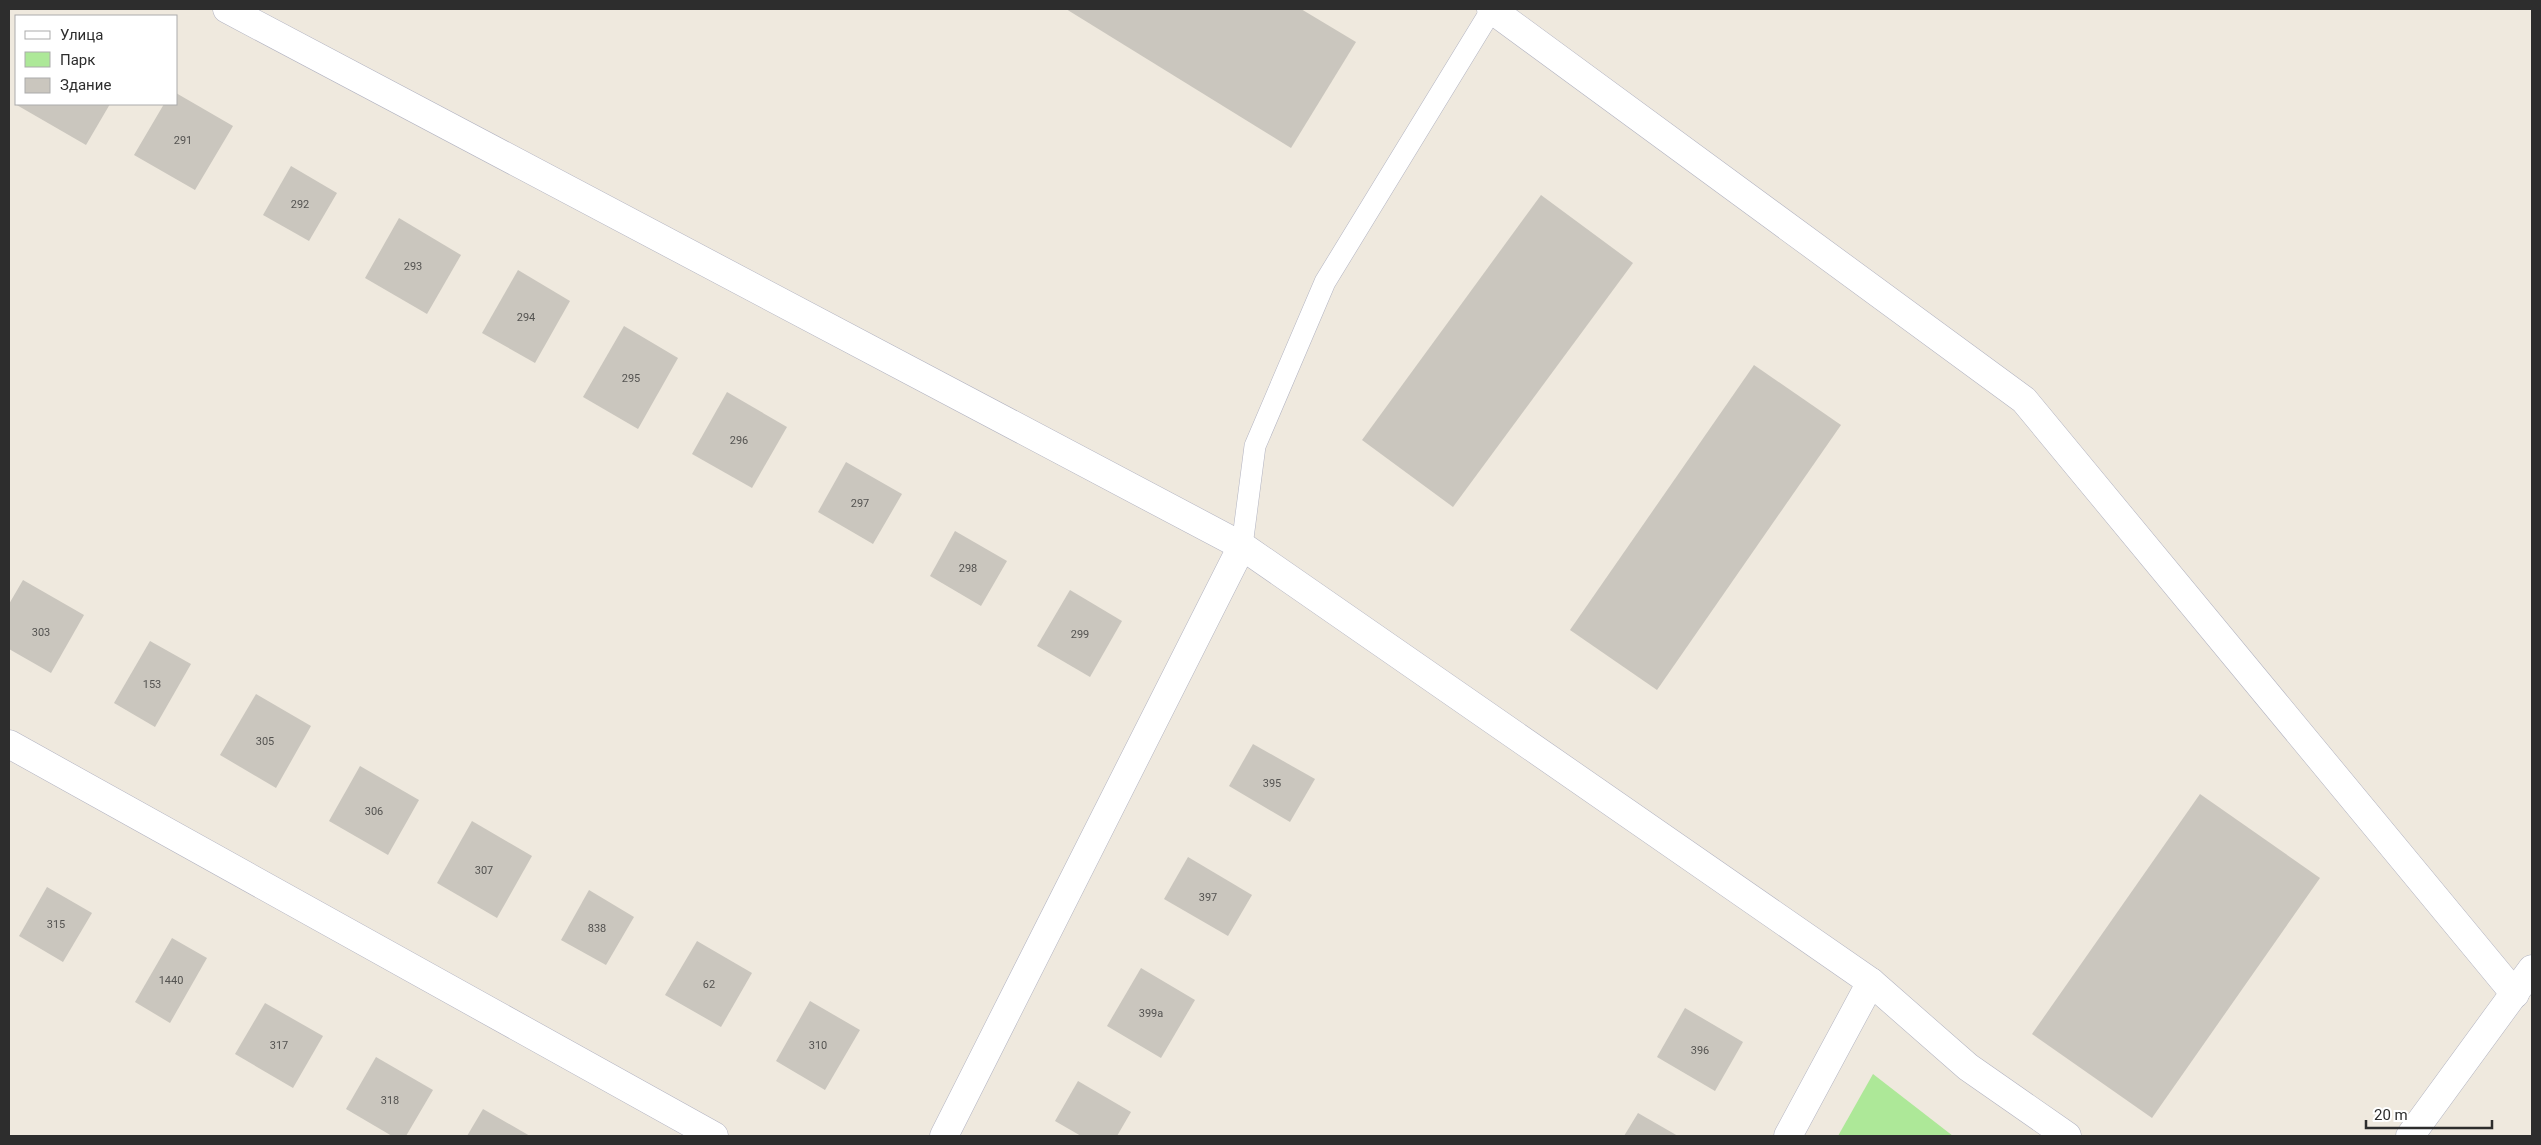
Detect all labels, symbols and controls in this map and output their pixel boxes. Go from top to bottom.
legend [15,15,178,105]
text: Улица [60,26,103,44]
text: Парк [60,51,95,69]
text: Здание [60,76,111,94]
house number: 291 [174,134,192,147]
house number: 292 [291,198,309,211]
house number: 293 [404,260,422,273]
house number: 294 [517,311,535,324]
house number: 295 [622,372,640,385]
house number: 296 [730,434,748,447]
house number: 297 [851,497,869,510]
house number: 298 [959,562,977,575]
house number: 303 [32,626,50,639]
house number: 299 [1071,628,1089,641]
house number: 153 [143,678,161,691]
house number: 305 [256,735,274,748]
house number: 395 [1263,777,1281,790]
house number: 306 [365,805,383,818]
house number: 307 [475,864,493,877]
house number: 397 [1199,891,1217,904]
house number: 315 [47,918,65,931]
house number: 838 [588,922,606,935]
house number: 1440 [159,974,183,987]
house number: 62 [703,978,715,991]
house number: 399а [1139,1007,1163,1020]
house number: 317 [270,1039,288,1052]
house number: 310 [809,1039,827,1052]
house number: 396 [1691,1044,1709,1057]
house number: 318 [381,1094,399,1107]
scale bar [2366,1098,2492,1130]
text: 20 m [2374,1106,2408,1124]

